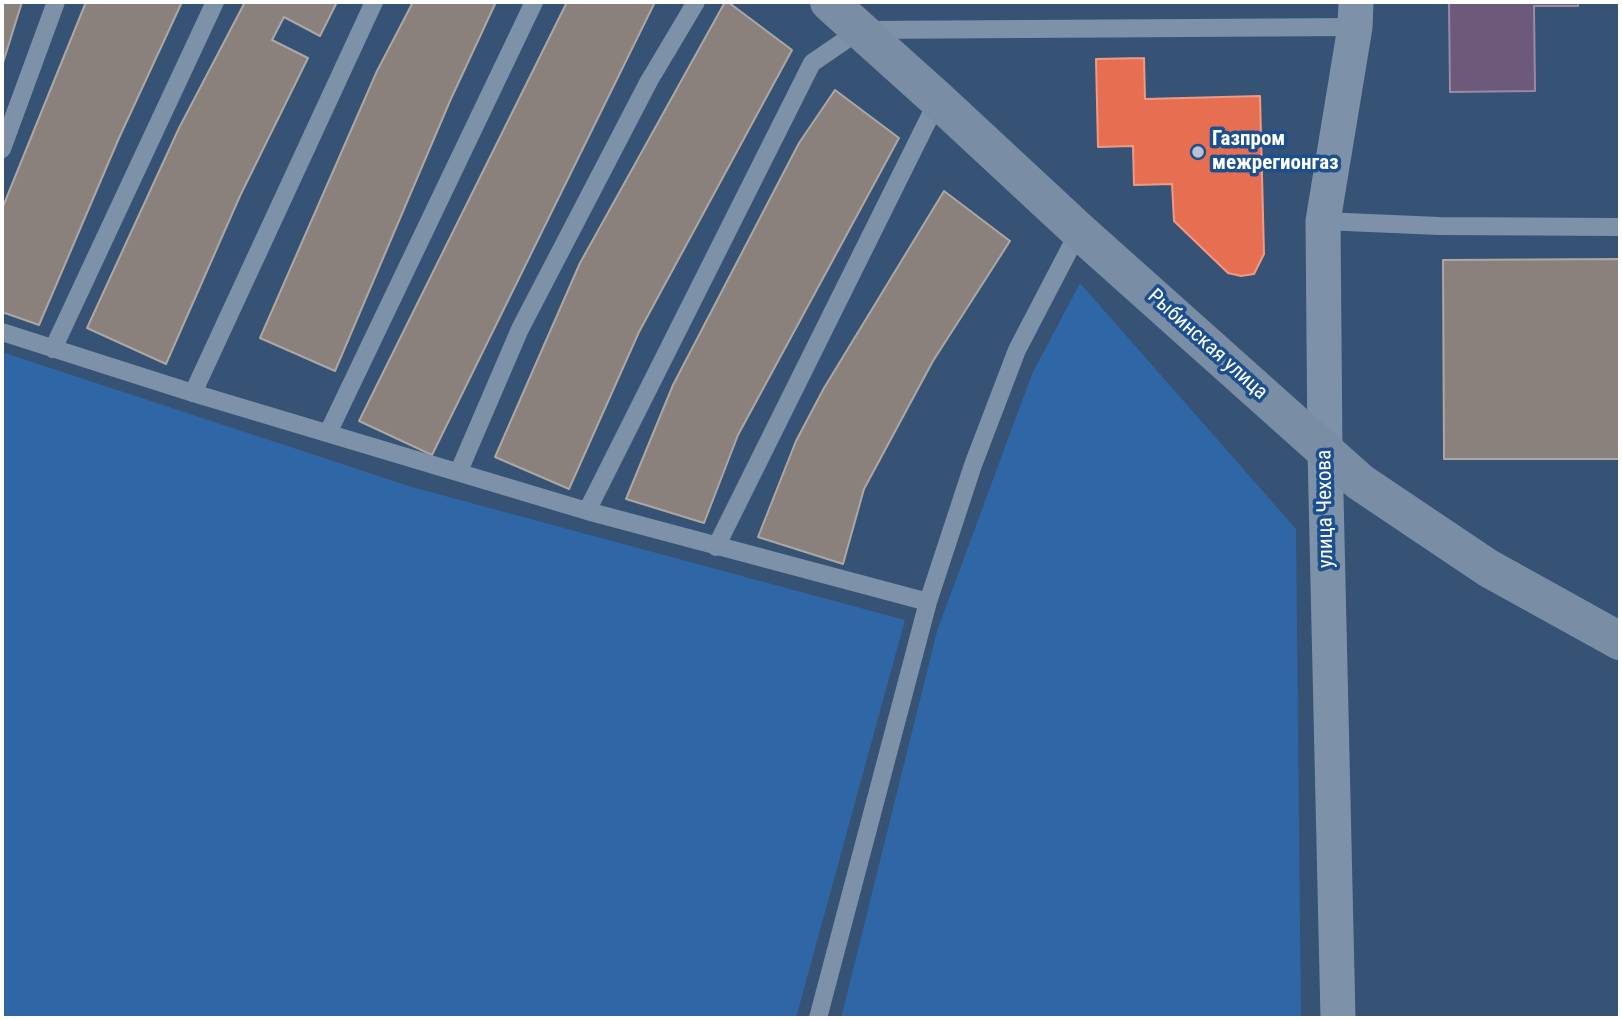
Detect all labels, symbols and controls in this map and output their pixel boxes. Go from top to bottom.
place label: Газпром межрегионгаз [1212,127,1339,177]
marker: Газпром межрегионгаз [1190,144,1206,160]
street label: Рыбинская улица [1142,284,1272,406]
street label: улица Чехова [1312,450,1340,568]

